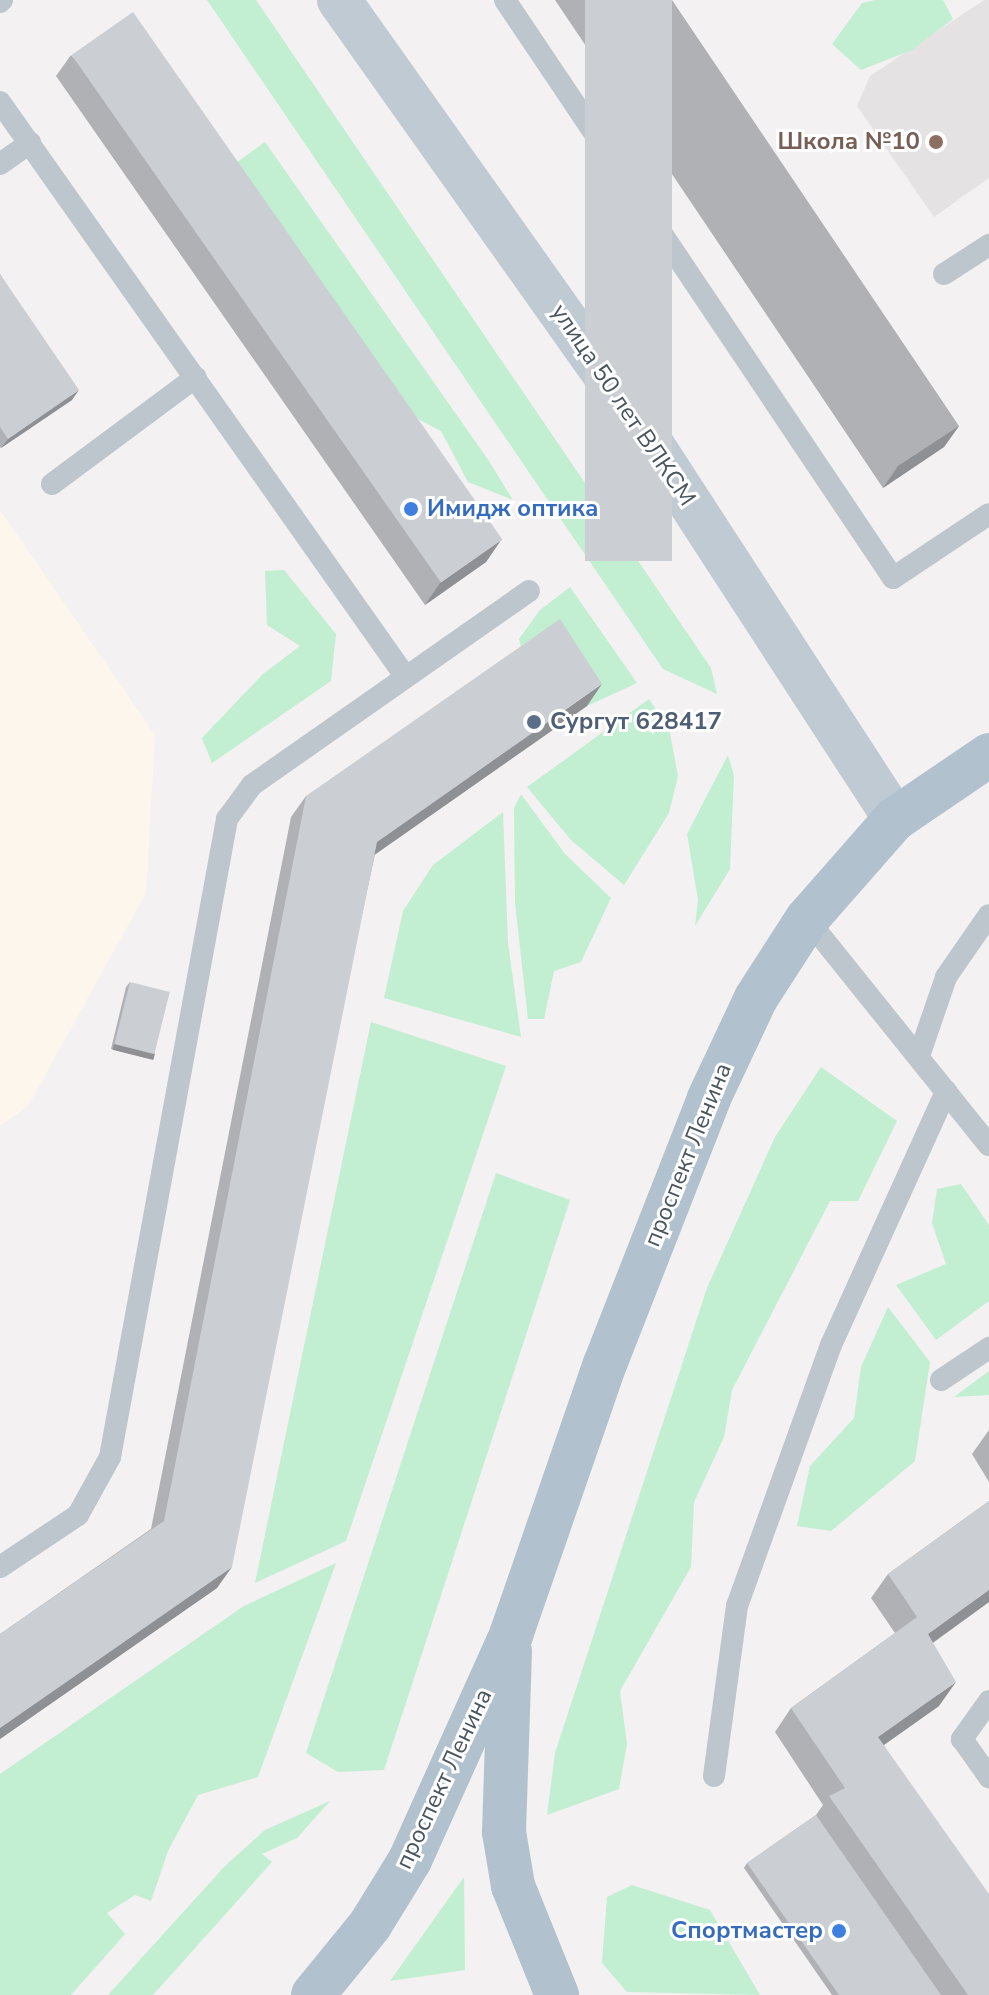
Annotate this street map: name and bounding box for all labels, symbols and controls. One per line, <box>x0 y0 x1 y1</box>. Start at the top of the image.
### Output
place label: Школа №10 <box>777 128 920 156</box>
marker: Школа №10 <box>927 133 945 151</box>
street label: улица 50 лет ВЛКСМ <box>545 299 701 511</box>
place label: Имидж оптика <box>427 495 598 523</box>
marker: Имидж оптика <box>402 500 420 518</box>
place label: Сургут 628417 <box>550 708 722 736</box>
marker: Сургут 628417 <box>525 713 543 731</box>
street label: проспект Ленина <box>638 1059 738 1251</box>
street label: проспект Ленина <box>390 1684 498 1874</box>
place label: Спортмастер <box>671 1917 823 1945</box>
marker: Спортмастер <box>830 1922 848 1940</box>

